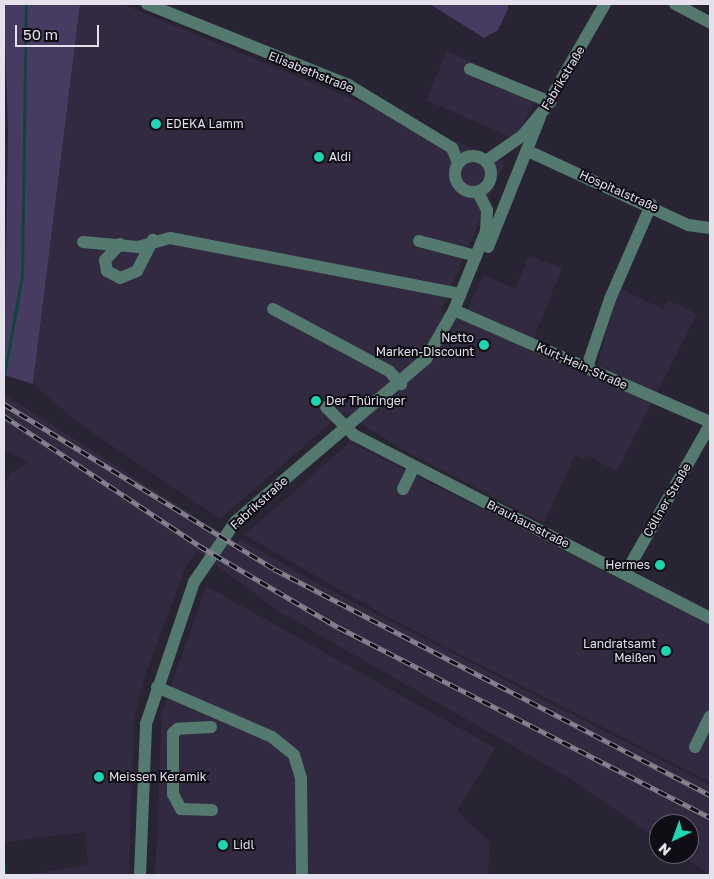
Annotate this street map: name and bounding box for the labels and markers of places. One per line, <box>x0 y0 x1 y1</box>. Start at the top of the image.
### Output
place label: EDEKA Lamm <box>166 117 244 131</box>
marker: EDEKA Lamm <box>150 118 162 130</box>
place label: Aldi <box>329 150 351 164</box>
marker: Aldi <box>313 151 325 163</box>
place label: Netto Marken-Discount <box>376 331 474 359</box>
marker: Netto Marken-Discount <box>478 339 490 351</box>
place label: Der Thüringer <box>326 394 405 408</box>
marker: Der Thüringer <box>310 395 322 407</box>
place label: Hermes <box>605 558 650 572</box>
marker: Hermes <box>654 559 666 571</box>
place label: Landratsamt Meißen <box>583 637 656 665</box>
marker: Landratsamt Meißen <box>660 645 672 657</box>
place label: Meissen Keramik <box>109 770 207 784</box>
marker: Meissen Keramik <box>93 771 105 783</box>
place label: Lidl <box>233 838 254 852</box>
marker: Lidl <box>217 839 229 851</box>

